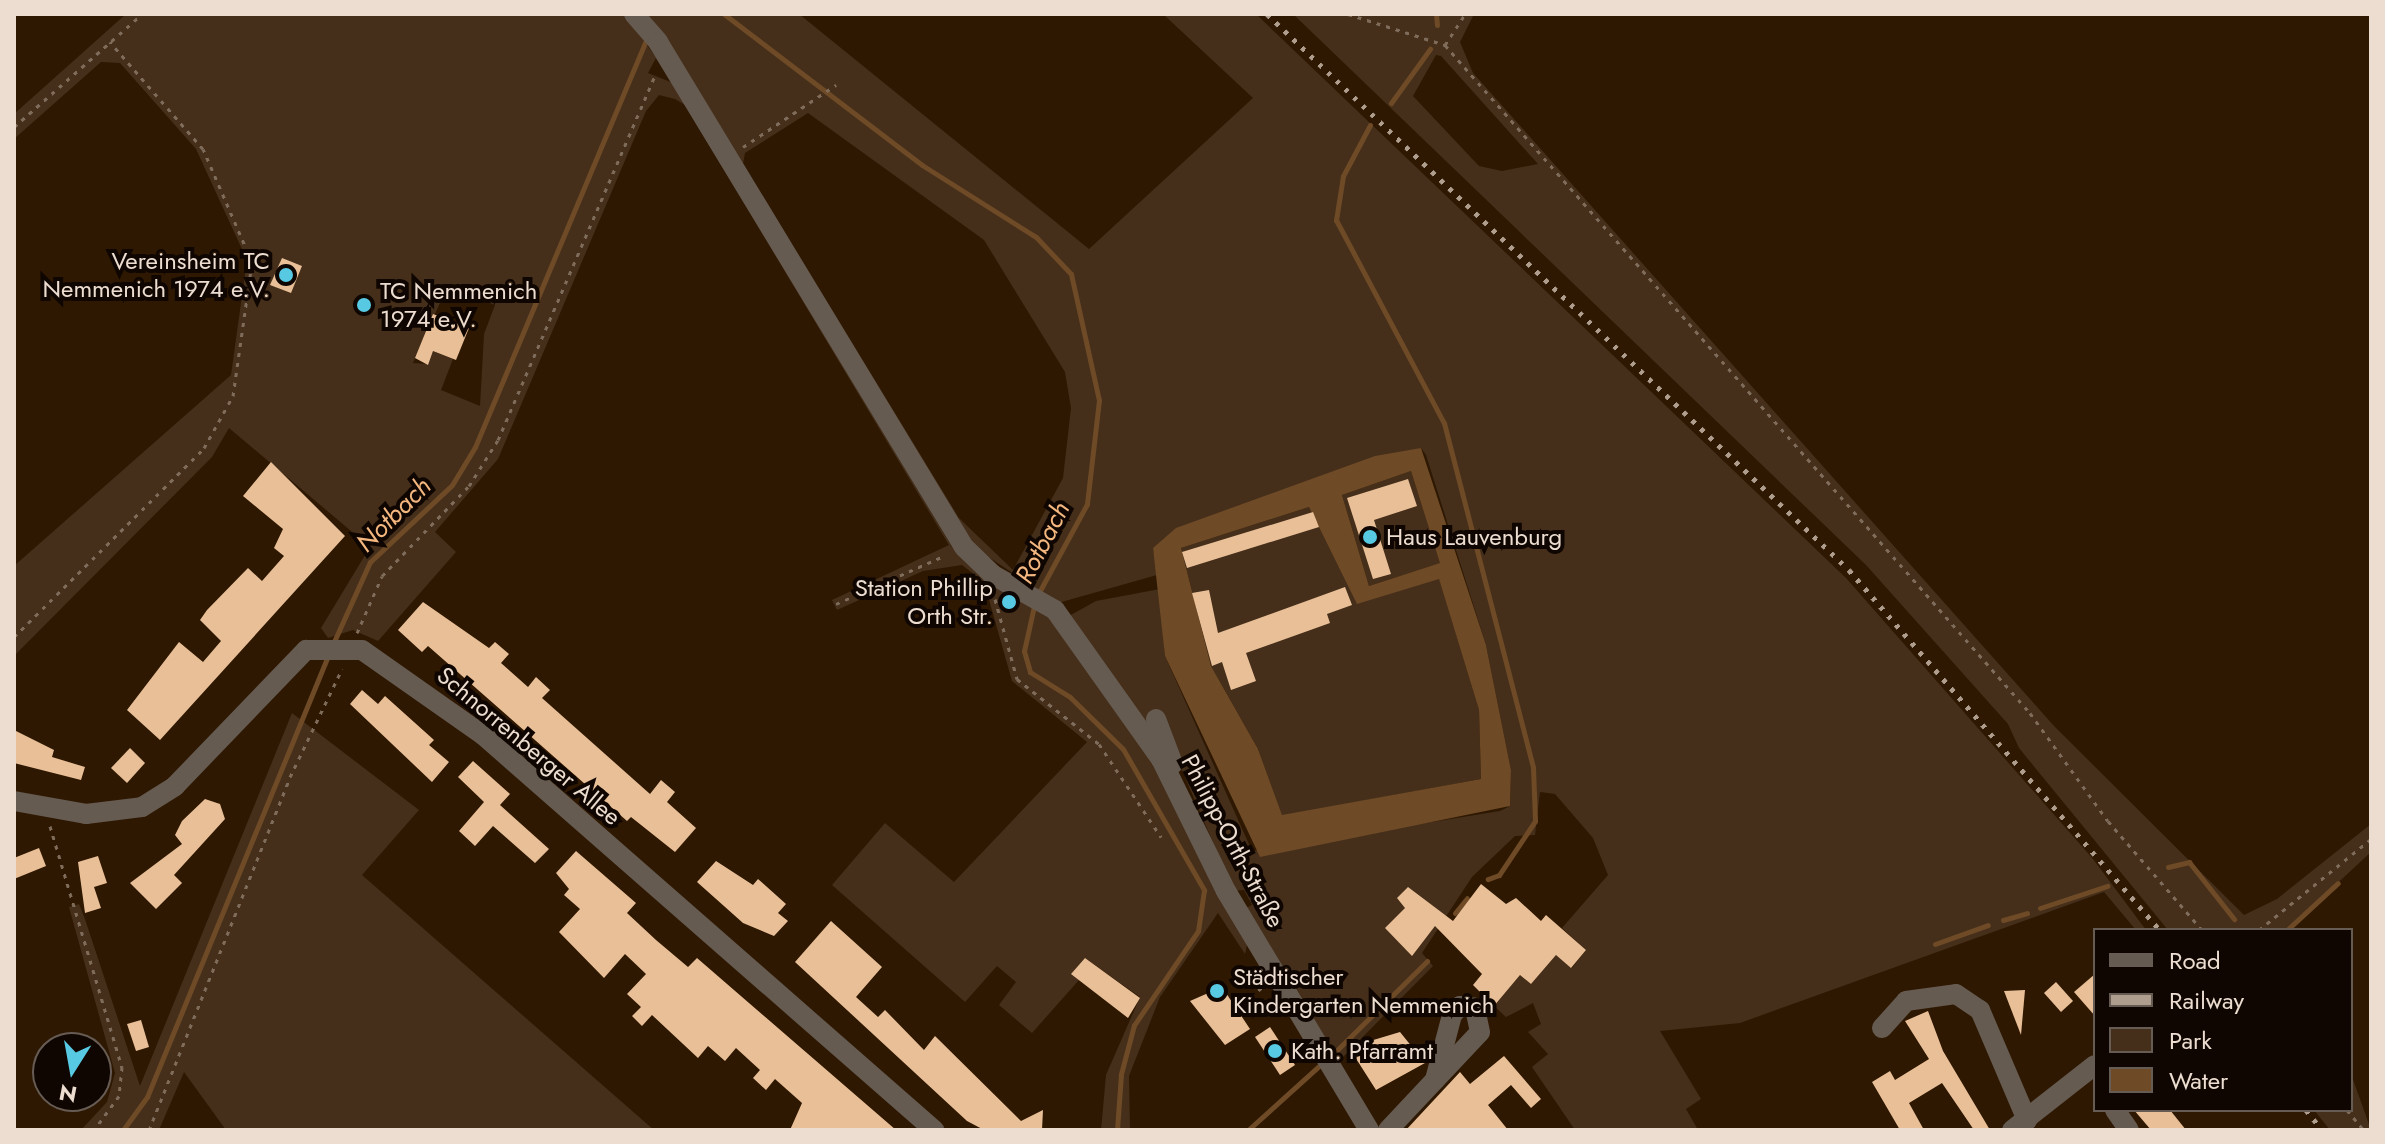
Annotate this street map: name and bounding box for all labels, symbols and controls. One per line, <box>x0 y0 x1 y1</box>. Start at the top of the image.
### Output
place label: Vereinsheim TC Nemmenich 1974 e.V. <box>42 247 270 303</box>
marker: Vereinsheim TC Nemmenich 1974 e.V. <box>277 266 295 284</box>
place label: TC Nemmenich 1974 e.V. <box>380 277 537 333</box>
marker: TC Nemmenich 1974 e.V. <box>355 296 373 314</box>
water label: Notbach <box>350 471 438 559</box>
water label: Rotbach <box>1009 497 1077 589</box>
place label: Haus Lauvenburg <box>1386 523 1562 551</box>
marker: Haus Lauvenburg <box>1361 528 1379 546</box>
place label: Station Phillip Orth Str. <box>855 574 993 630</box>
marker: Station Phillip Orth Str. <box>1000 593 1018 611</box>
street label: Schnorrenberger Allee <box>431 661 627 831</box>
street label: Philipp-Orth-Straße <box>1175 750 1291 932</box>
legend <box>2093 928 2353 1112</box>
text: Road <box>2169 943 2221 978</box>
place label: Städtischer Kindergarten Nemmenich <box>1233 963 1494 1019</box>
marker: Städtischer Kindergarten Nemmenich <box>1208 982 1226 1000</box>
text: Railway <box>2169 983 2244 1018</box>
text: Park <box>2169 1023 2212 1058</box>
north arrow <box>32 1032 112 1112</box>
place label: Kath. Pfarramt <box>1291 1037 1433 1065</box>
marker: Kath. Pfarramt <box>1266 1042 1284 1060</box>
text: Water <box>2169 1063 2228 1098</box>
text: N <box>56 1076 79 1111</box>

